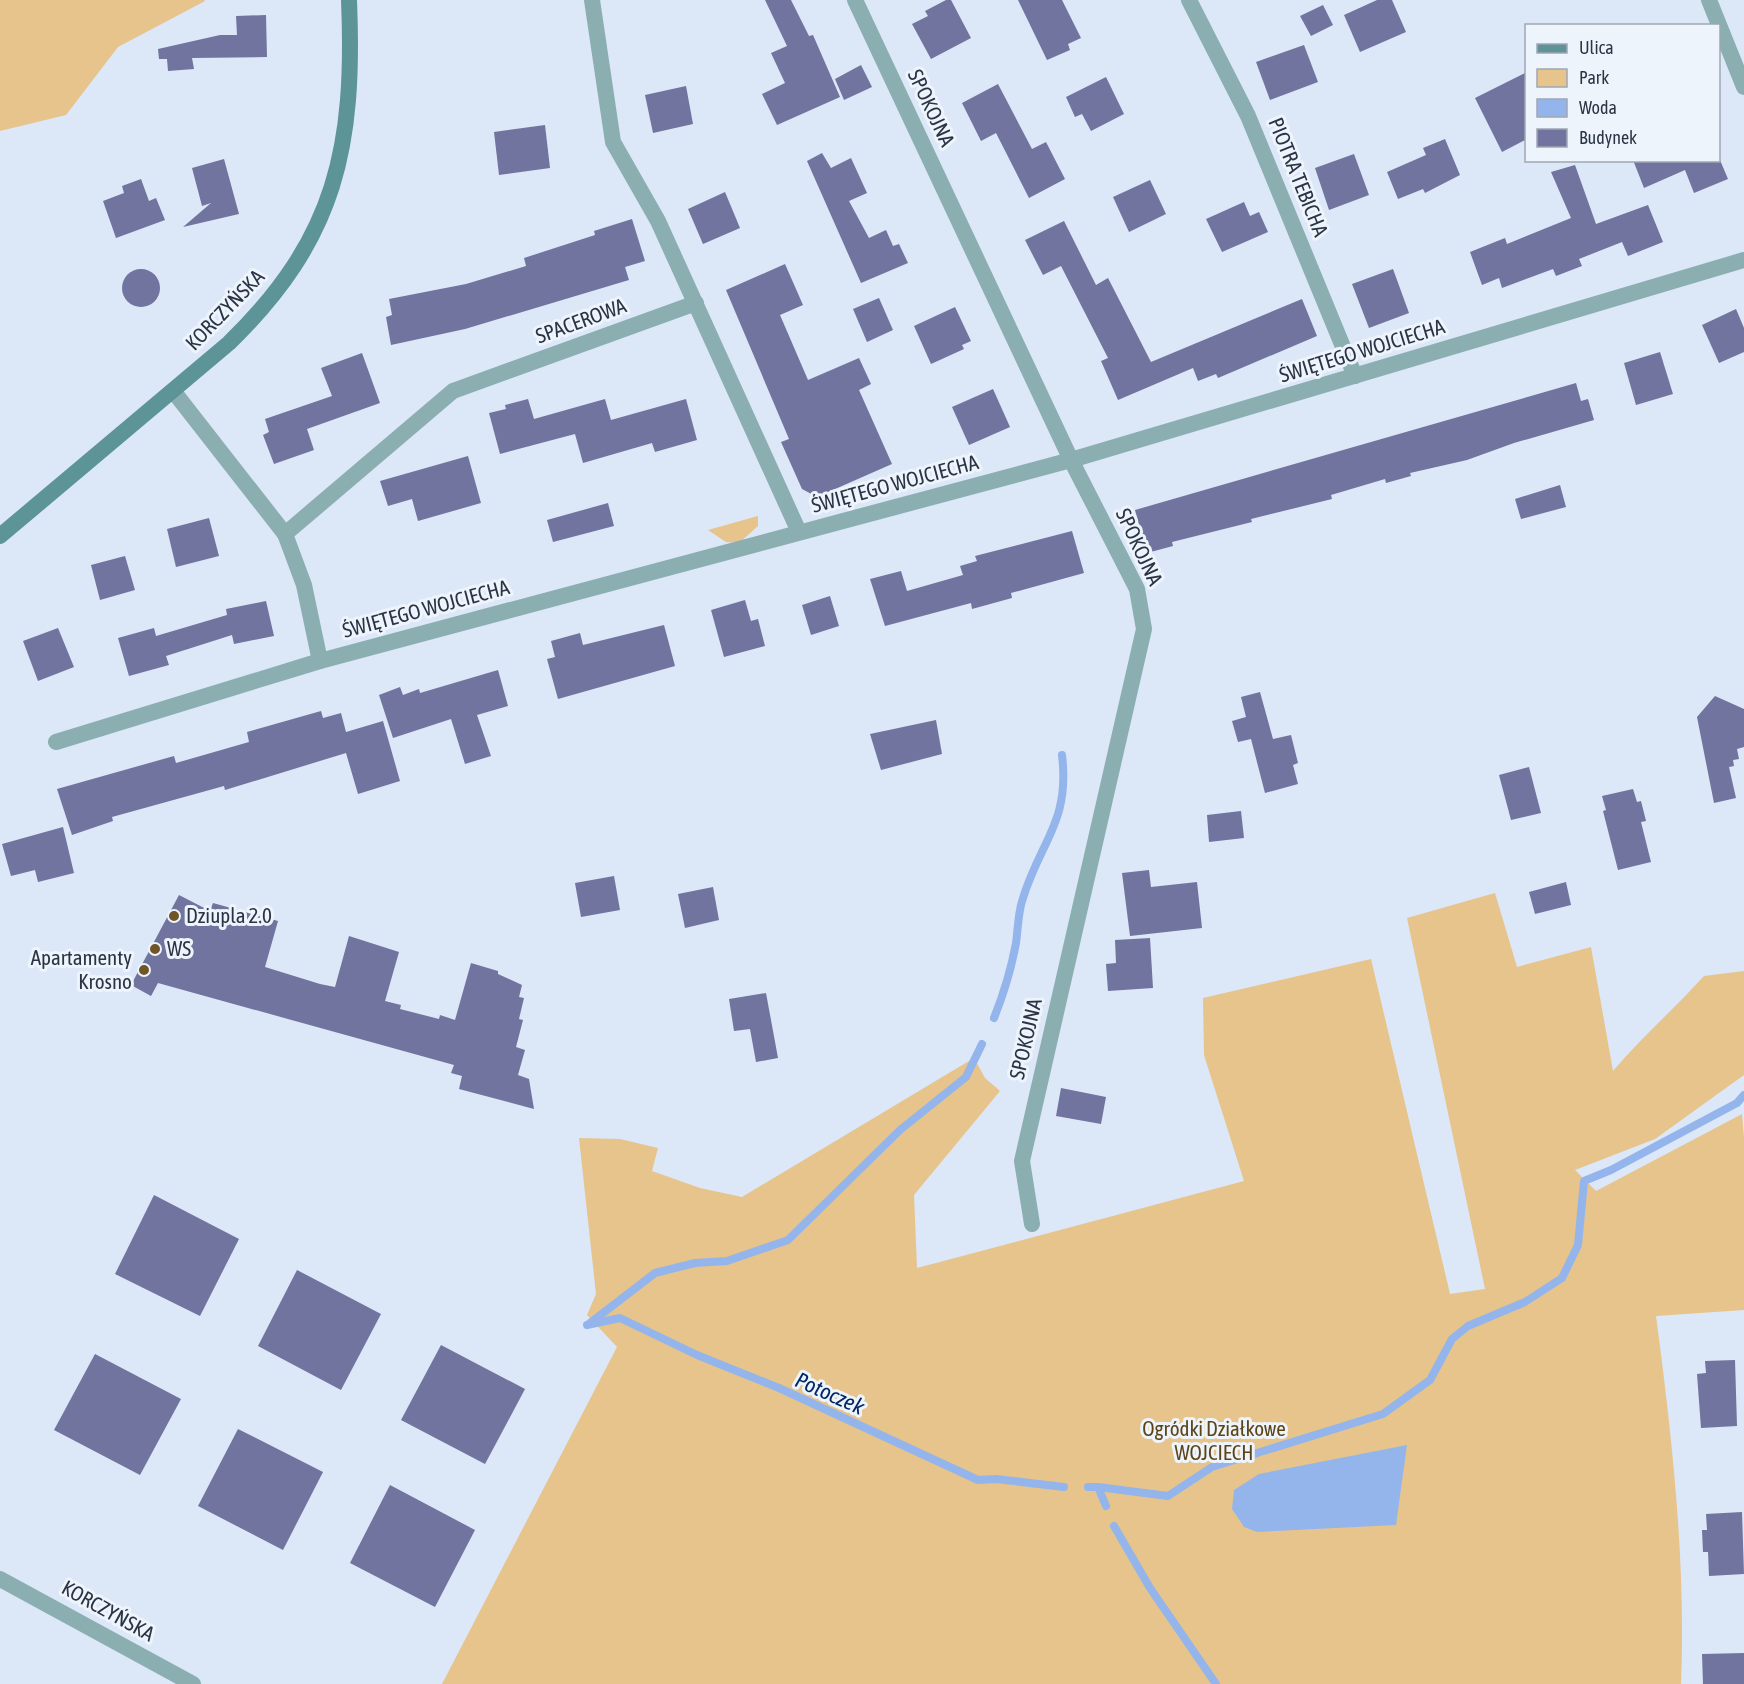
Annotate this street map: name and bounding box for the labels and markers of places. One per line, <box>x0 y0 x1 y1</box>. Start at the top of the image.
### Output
place label: Dziupla 2.0 <box>186 903 272 927</box>
marker: Dziupla 2.0 <box>167 909 181 923</box>
place label: WS <box>167 936 191 960</box>
marker: WS <box>148 942 162 956</box>
place label: Apartamenty Krosno <box>31 945 132 993</box>
marker: Apartamenty Krosno <box>137 963 151 977</box>

